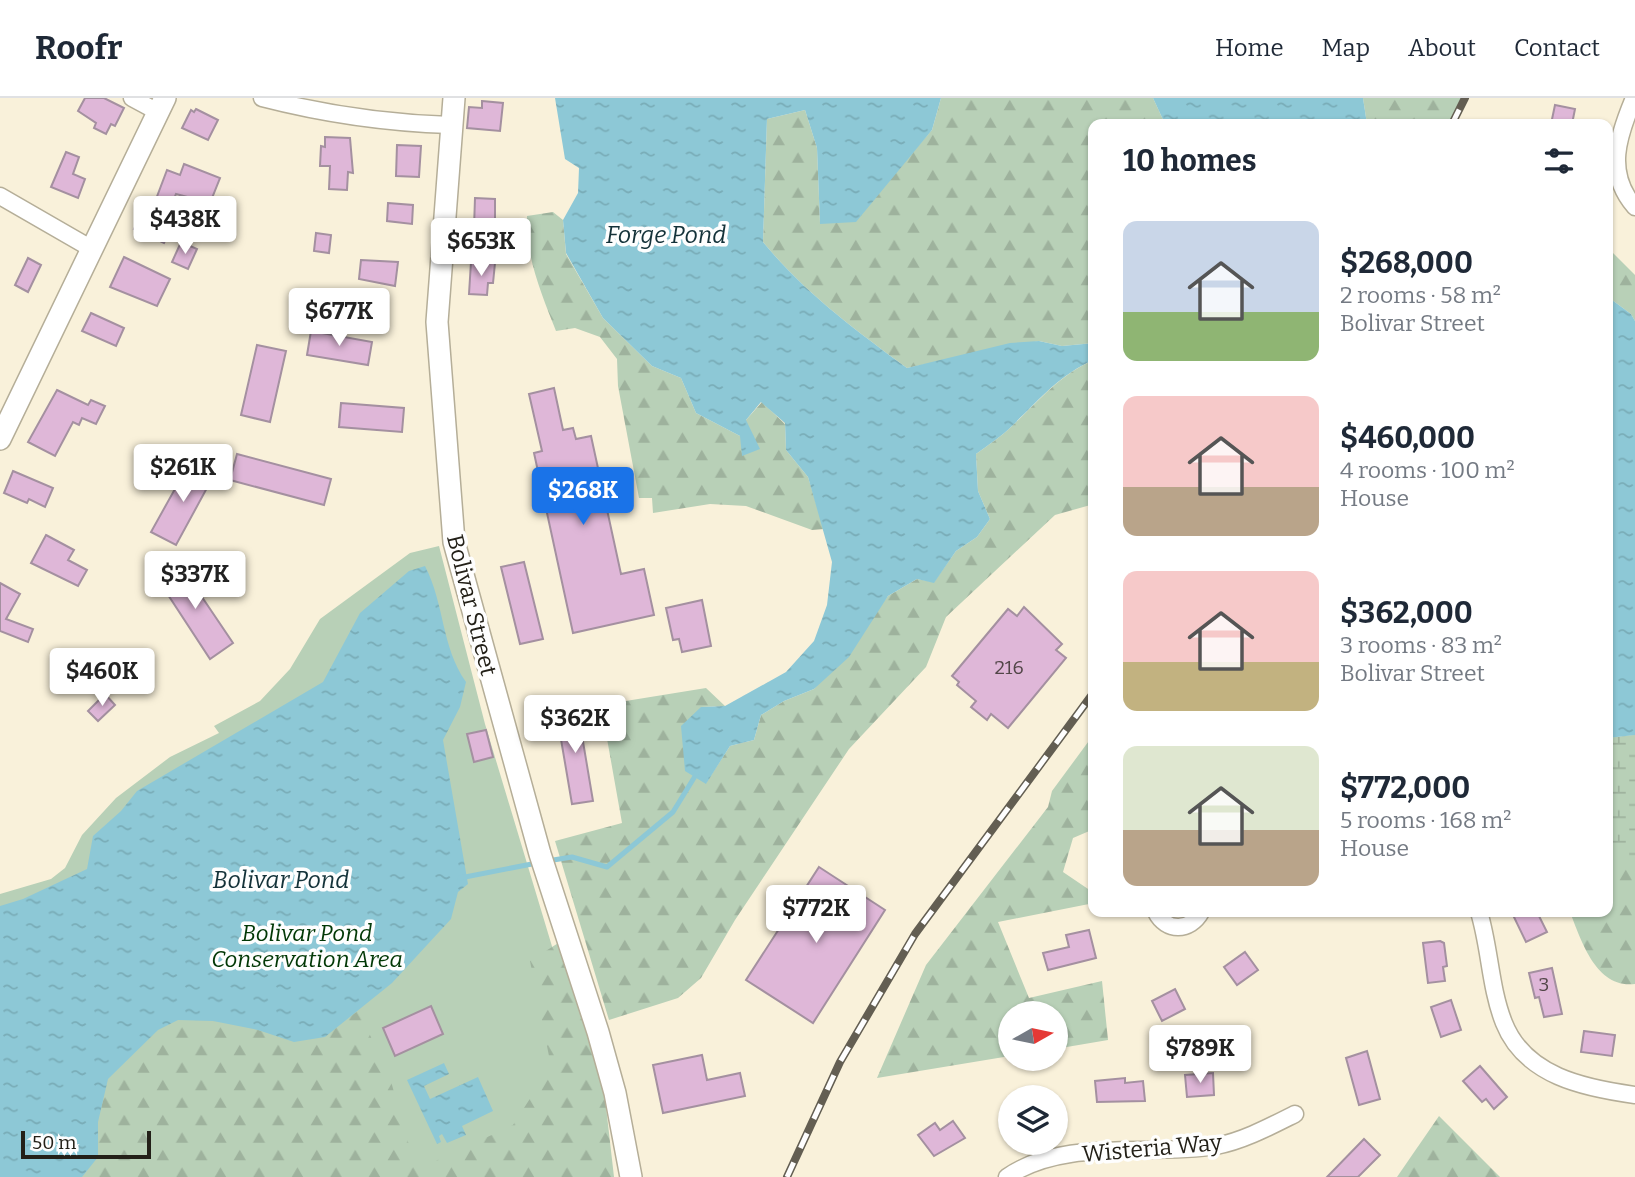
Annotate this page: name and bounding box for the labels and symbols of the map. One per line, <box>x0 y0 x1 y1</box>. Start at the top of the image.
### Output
pin: $438K <box>136 197 234 256</box>
pin: $653K <box>432 218 530 278</box>
water label: Forge Pond <box>606 221 726 249</box>
pin: $677K <box>290 288 388 348</box>
pin: $261K <box>134 444 232 504</box>
pin: $268K <box>534 468 632 527</box>
street label: Bolivar Street <box>441 531 503 679</box>
pin: $337K <box>146 552 244 611</box>
pin: $460K <box>53 648 151 708</box>
house number: 216 <box>994 656 1024 679</box>
pin: $362K <box>526 696 624 755</box>
water label: Bolivar Pond <box>213 866 349 894</box>
pin: $772K <box>767 886 865 945</box>
park label: Bolivar Pond Conservation Area <box>211 919 403 973</box>
house number: 3 <box>1539 973 1549 996</box>
north arrow <box>998 1001 1068 1071</box>
pin: $789K <box>1151 1026 1249 1085</box>
scale bar <box>21 1128 150 1160</box>
street label: Wisteria Way <box>1081 1128 1224 1168</box>

